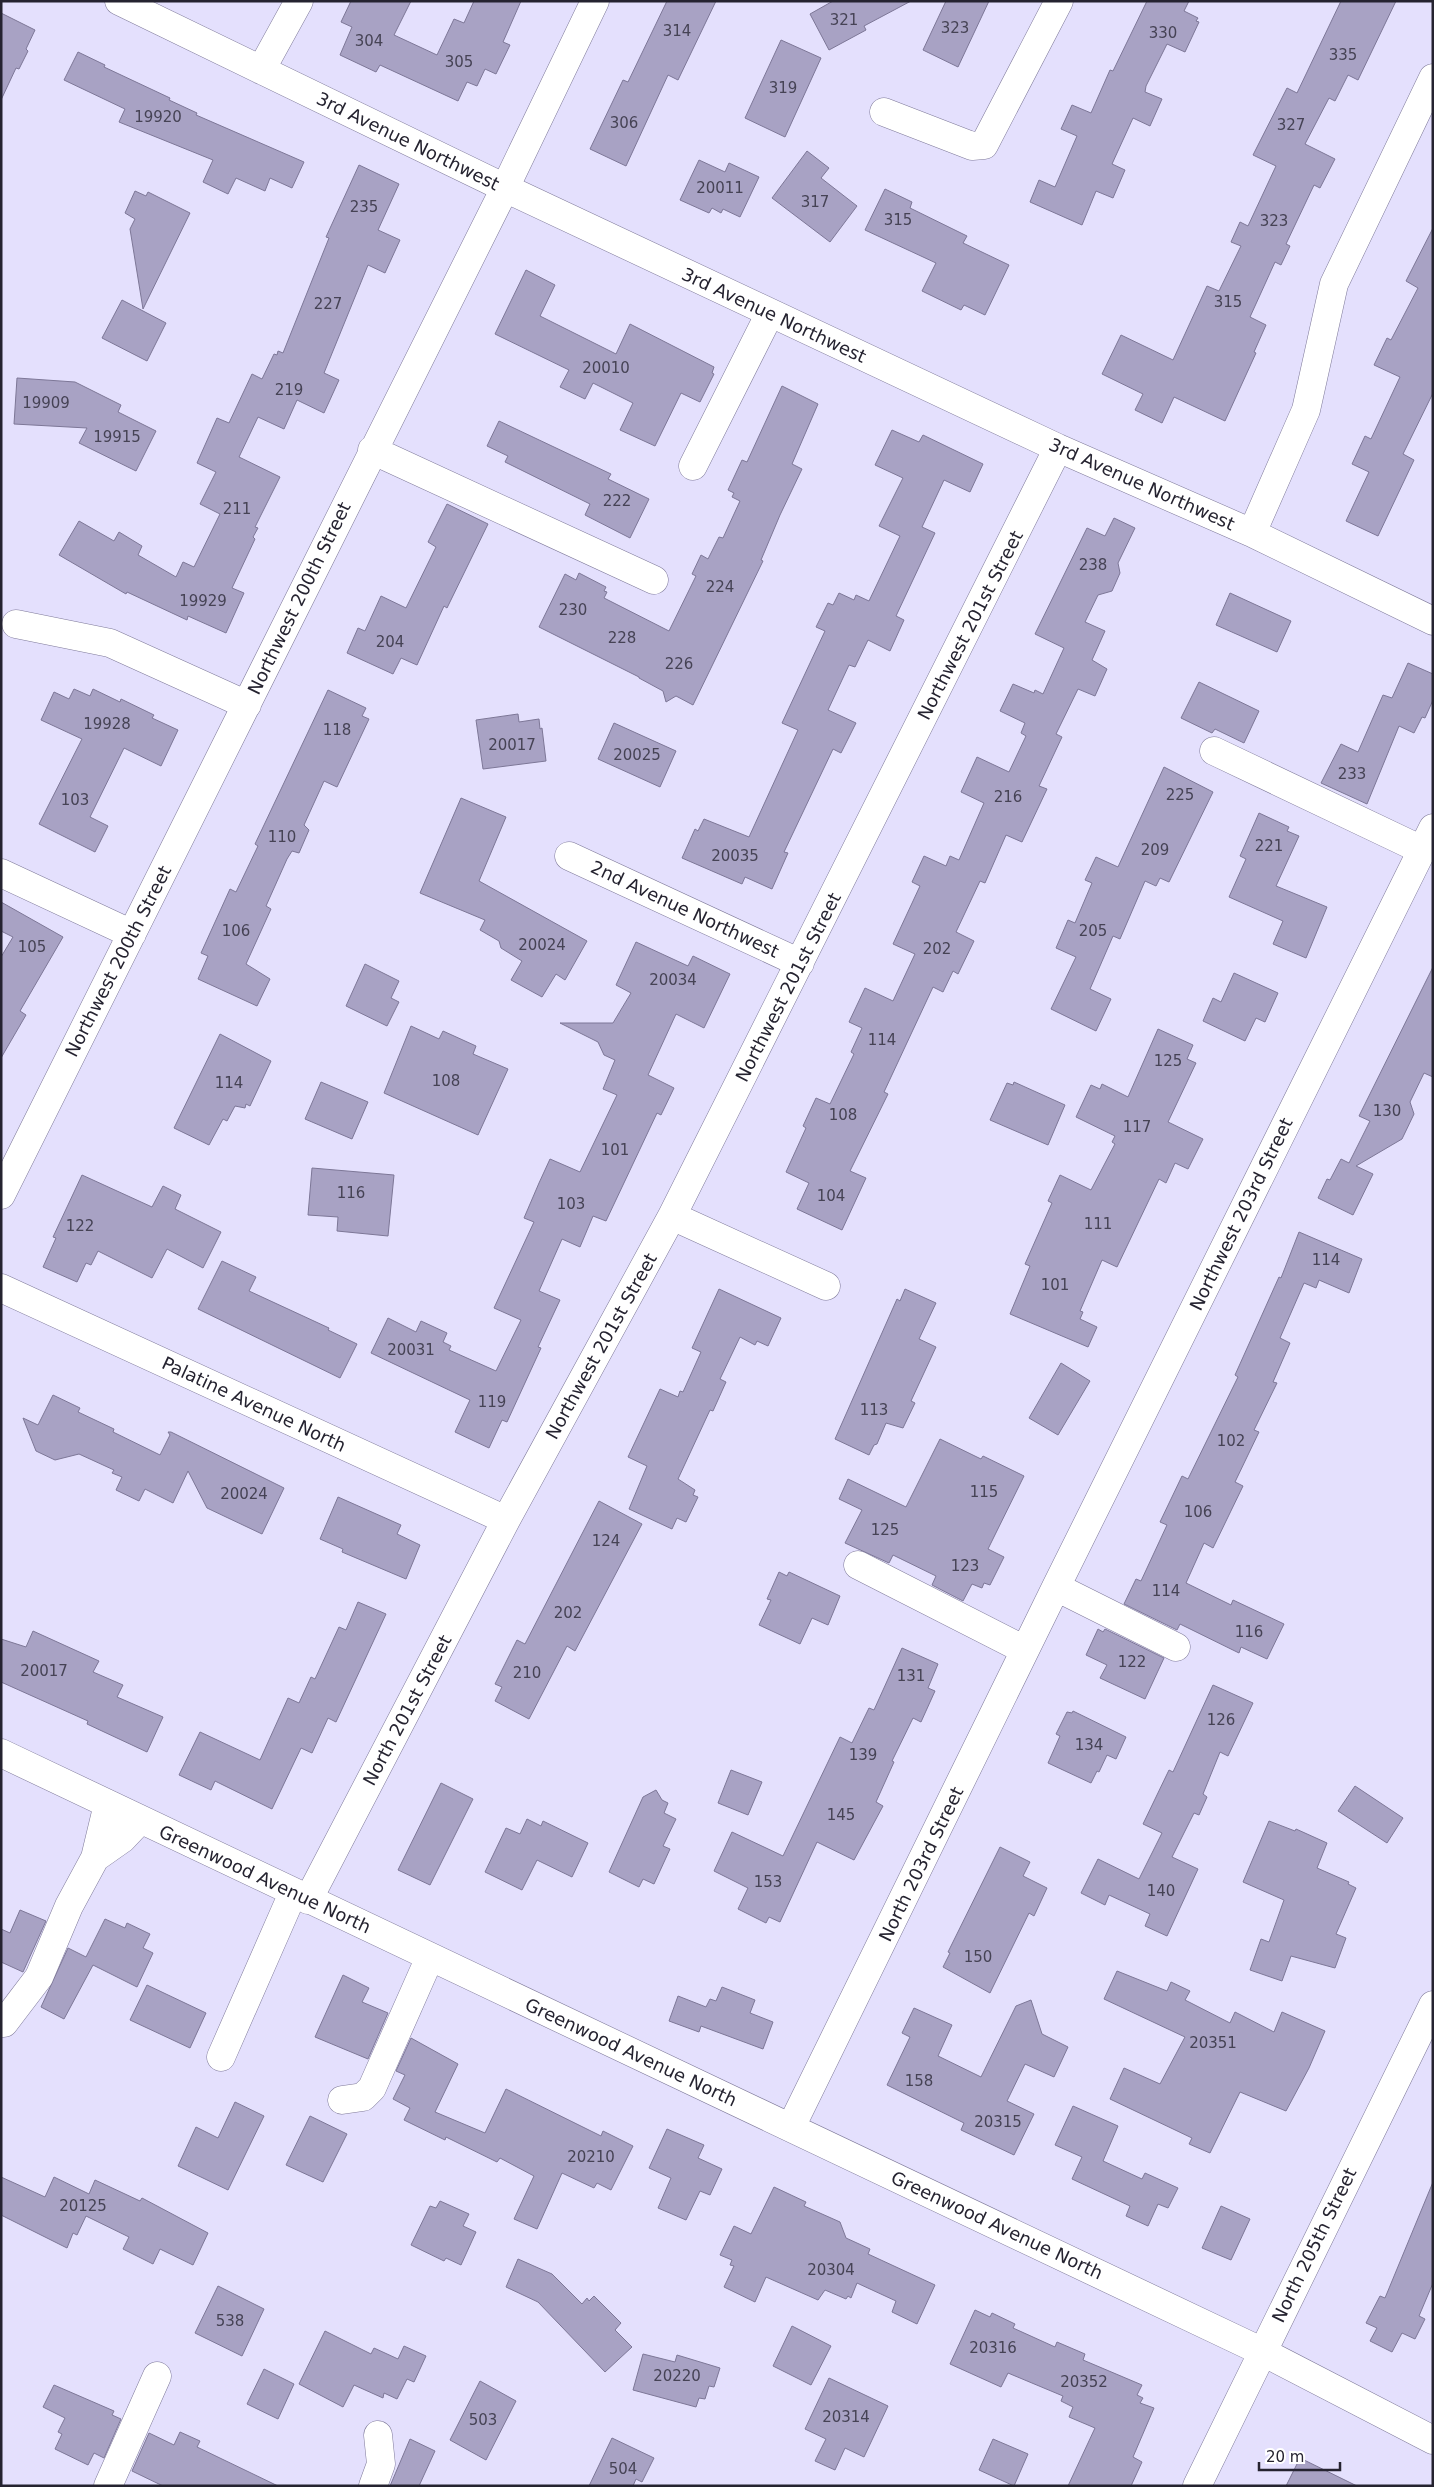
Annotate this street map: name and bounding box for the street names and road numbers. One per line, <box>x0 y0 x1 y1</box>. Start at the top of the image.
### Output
street label: 3rd Avenue Northwest <box>313 88 503 194</box>
street label: 3rd Avenue Northwest <box>679 263 869 367</box>
street label: 3rd Avenue Northwest <box>1046 434 1238 534</box>
street label: Northwest 200th Street <box>243 498 355 698</box>
street label: Northwest 201st Street <box>913 527 1027 723</box>
street label: 2nd Avenue Northwest <box>588 856 782 962</box>
street label: Northwest 200th Street <box>61 862 175 1060</box>
street label: Northwest 201st Street <box>731 889 845 1085</box>
street label: Northwest 203rd Street <box>1185 1114 1297 1314</box>
street label: Northwest 201st Street <box>541 1249 661 1443</box>
street label: Palatine Avenue North <box>159 1352 349 1456</box>
street label: North 201st Street <box>358 1631 456 1789</box>
street label: North 203rd Street <box>874 1783 968 1945</box>
street label: Greenwood Avenue North <box>156 1821 374 1937</box>
street label: Greenwood Avenue North <box>522 1994 740 2110</box>
street label: North 205th Street <box>1267 2164 1361 2326</box>
street label: Greenwood Avenue North <box>888 2167 1106 2283</box>

